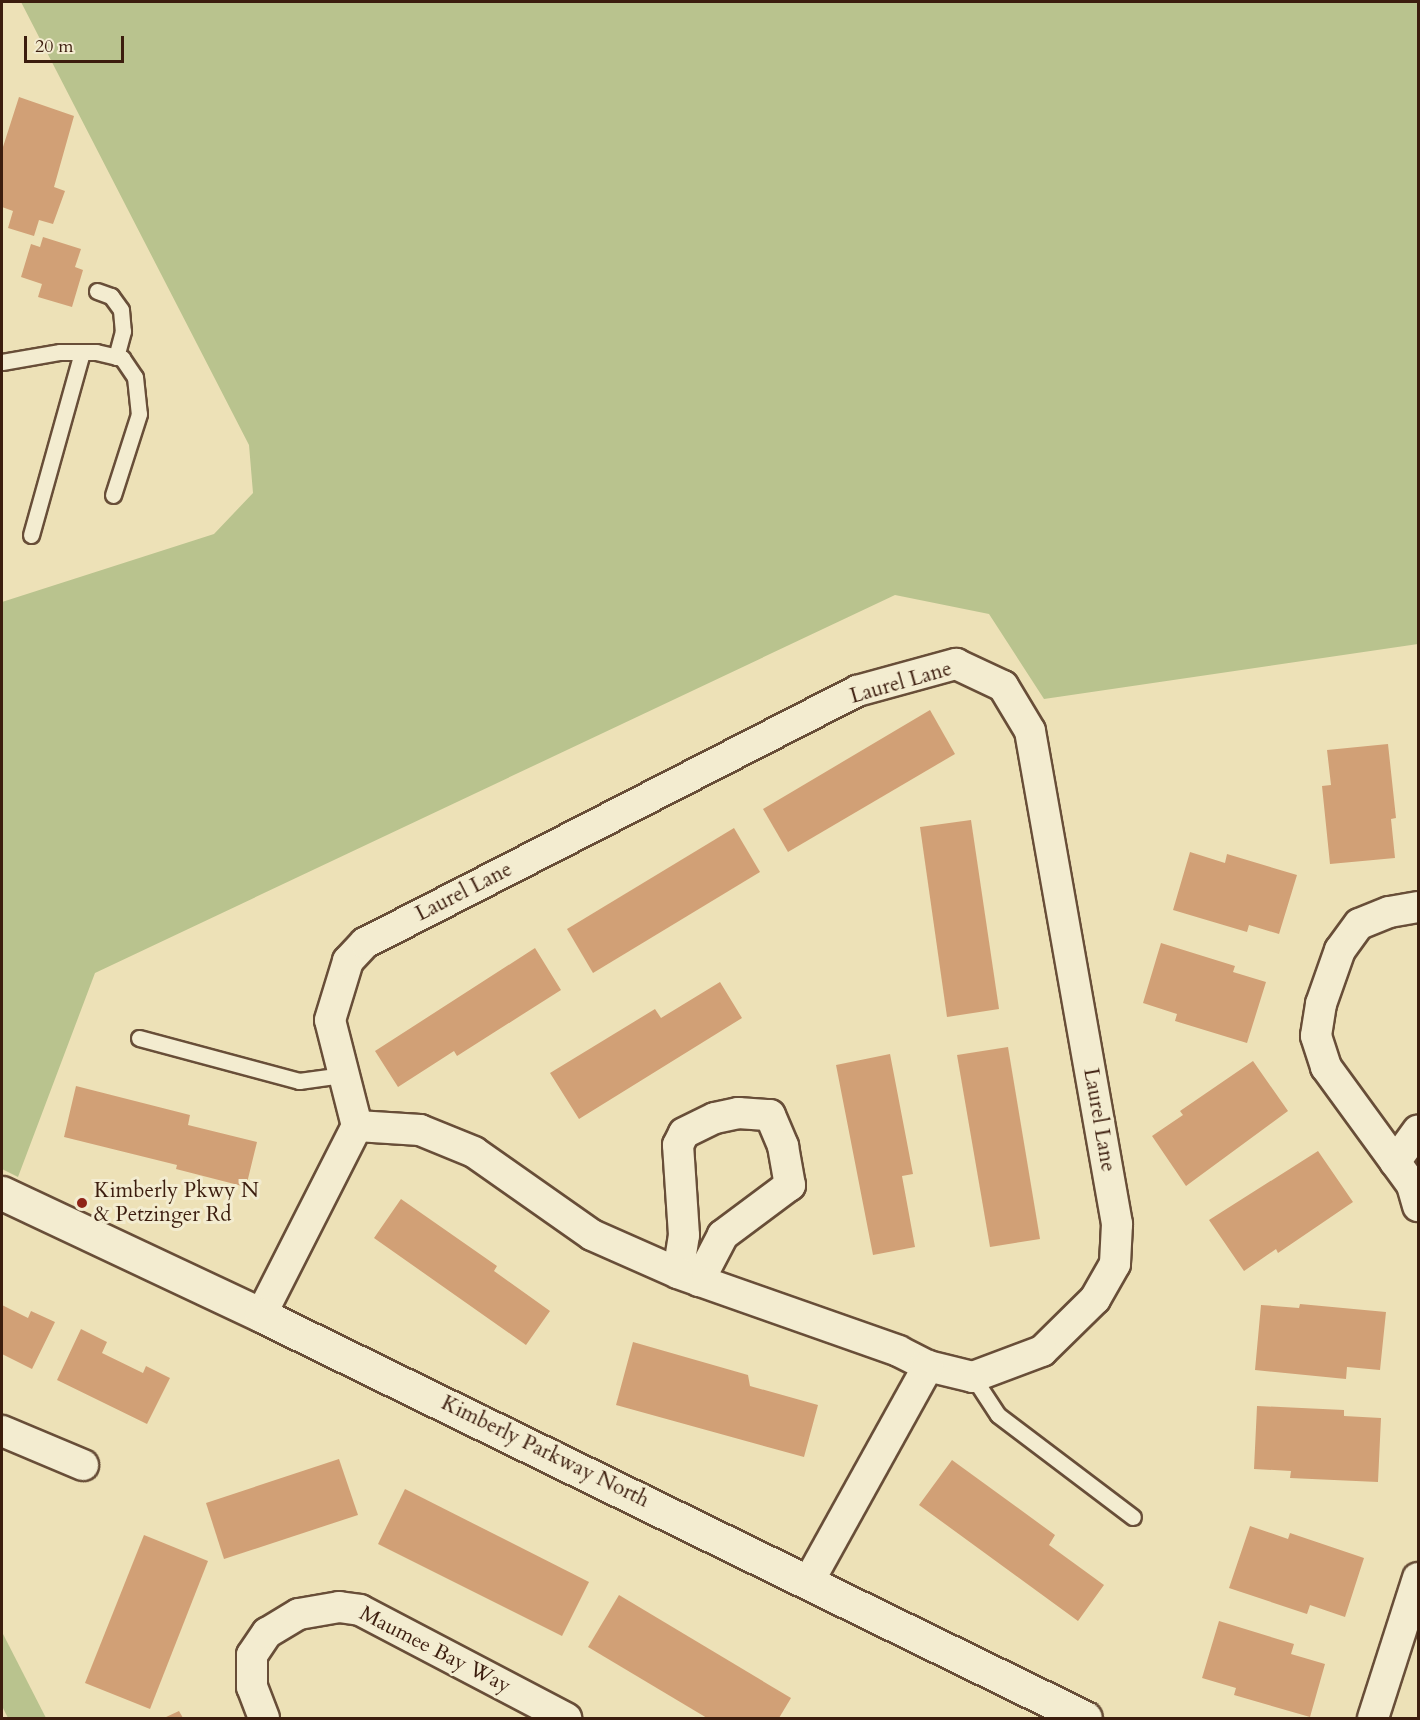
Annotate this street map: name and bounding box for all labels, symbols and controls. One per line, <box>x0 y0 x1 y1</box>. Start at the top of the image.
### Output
scale bar <box>27 24 128 62</box>
text: 20 m <box>35 34 74 59</box>
street label: Laurel Lane <box>847 656 955 710</box>
street label: Laurel Lane <box>412 857 516 927</box>
street label: Laurel Lane <box>1077 1066 1121 1174</box>
place label: Kimberly Pkwy N & Petzinger Rd <box>94 1178 259 1228</box>
marker: Kimberly Pkwy N & Petzinger Rd <box>75 1196 89 1210</box>
street label: Kimberly Parkway North <box>437 1391 653 1513</box>
street label: Maumee Bay Way <box>355 1601 515 1699</box>

